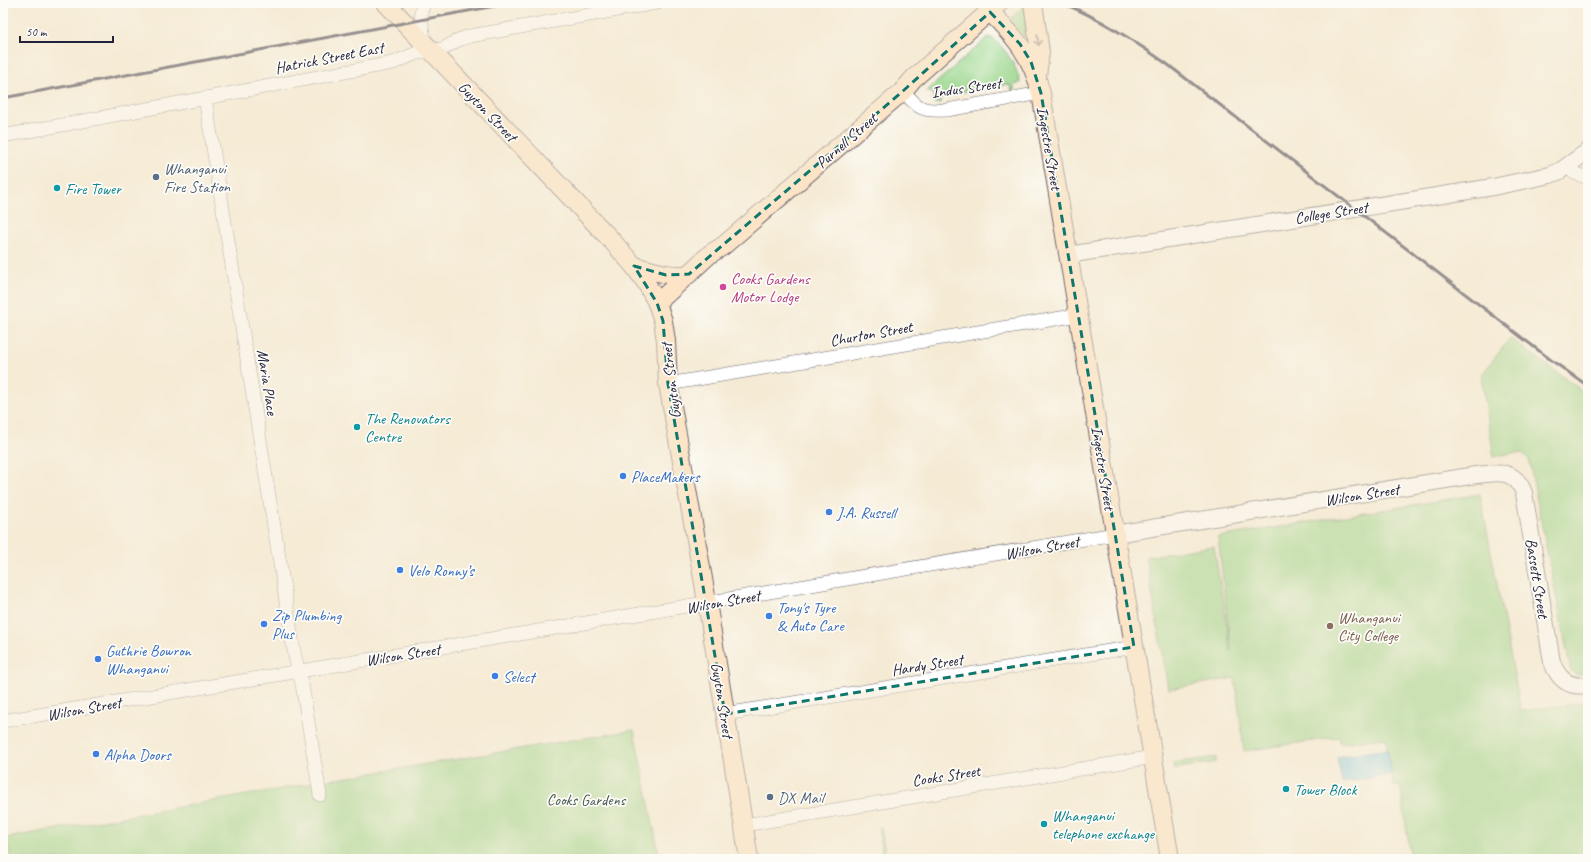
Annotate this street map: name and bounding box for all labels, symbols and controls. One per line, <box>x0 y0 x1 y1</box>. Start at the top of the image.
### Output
scale bar <box>20 18 113 44</box>
text: 50 m <box>26 24 48 40</box>
one-way arrow <box>1034 33 1042 46</box>
street label: Hatrick Street East <box>273 37 388 78</box>
street label: Indus Street <box>930 73 1005 103</box>
street label: Guyton Street <box>454 77 523 148</box>
street label: Ingestre Street <box>1032 105 1066 193</box>
street label: Purnell Street <box>812 108 883 173</box>
place label: Whanganui Fire Station <box>164 159 231 197</box>
marker: Whanganui Fire Station <box>151 172 161 182</box>
place label: Fire Tower <box>65 179 122 199</box>
marker: Fire Tower <box>52 183 62 193</box>
street label: College Street <box>1293 197 1372 229</box>
place label: Cooks Gardens Motor Lodge <box>731 269 811 307</box>
marker: Cooks Gardens Motor Lodge <box>718 282 728 292</box>
street label: Churton Street <box>828 317 916 351</box>
street label: Guyton Street <box>656 339 686 420</box>
street label: Maria Place <box>252 348 282 418</box>
place label: The Renovators Centre <box>365 409 451 447</box>
marker: The Renovators Centre <box>352 422 362 432</box>
street label: Ingestre Street <box>1087 425 1120 513</box>
place label: PlaceMakers <box>631 467 701 487</box>
marker: PlaceMakers <box>618 471 628 481</box>
street label: Wilson Street <box>1324 479 1403 511</box>
place label: J.A. Russell <box>836 503 899 523</box>
marker: J.A. Russell <box>824 507 834 517</box>
street label: Wilson Street <box>1004 531 1083 564</box>
street label: Bassett Street <box>1521 537 1553 621</box>
place label: Velo Ronny’s <box>408 561 475 581</box>
marker: Velo Ronny’s <box>395 565 405 575</box>
street label: Wilson Street <box>685 585 764 618</box>
place label: Tony's Tyre & Auto Care <box>777 598 845 636</box>
place label: Zip Plumbing Plus <box>272 606 343 644</box>
place label: Whanganui City College <box>1338 608 1402 646</box>
marker: Tony's Tyre & Auto Care <box>764 611 774 621</box>
marker: Zip Plumbing Plus <box>259 619 269 629</box>
marker: Whanganui City College <box>1325 621 1335 631</box>
street label: Wilson Street <box>365 639 444 671</box>
place label: Guthrie Bowron Whanganui <box>106 641 192 679</box>
street label: Hardy Street <box>890 649 967 680</box>
marker: Guthrie Bowron Whanganui <box>93 654 103 664</box>
street label: Guyton Street <box>706 661 738 742</box>
place label: Select <box>503 667 537 687</box>
marker: Select <box>490 671 500 681</box>
street label: Wilson Street <box>46 692 125 725</box>
place label: Alpha Doors <box>104 745 172 765</box>
marker: Alpha Doors <box>91 749 101 759</box>
street label: Cooks Street <box>911 760 983 791</box>
place label: Tower Block <box>1294 780 1358 800</box>
marker: Tower Block <box>1281 784 1291 794</box>
place label: DX Mail <box>778 788 827 808</box>
park label: Cooks Gardens <box>547 790 627 810</box>
marker: DX Mail <box>765 792 775 802</box>
place label: Whanganui telephone exchange <box>1052 806 1156 844</box>
marker: Whanganui telephone exchange <box>1039 819 1049 829</box>

